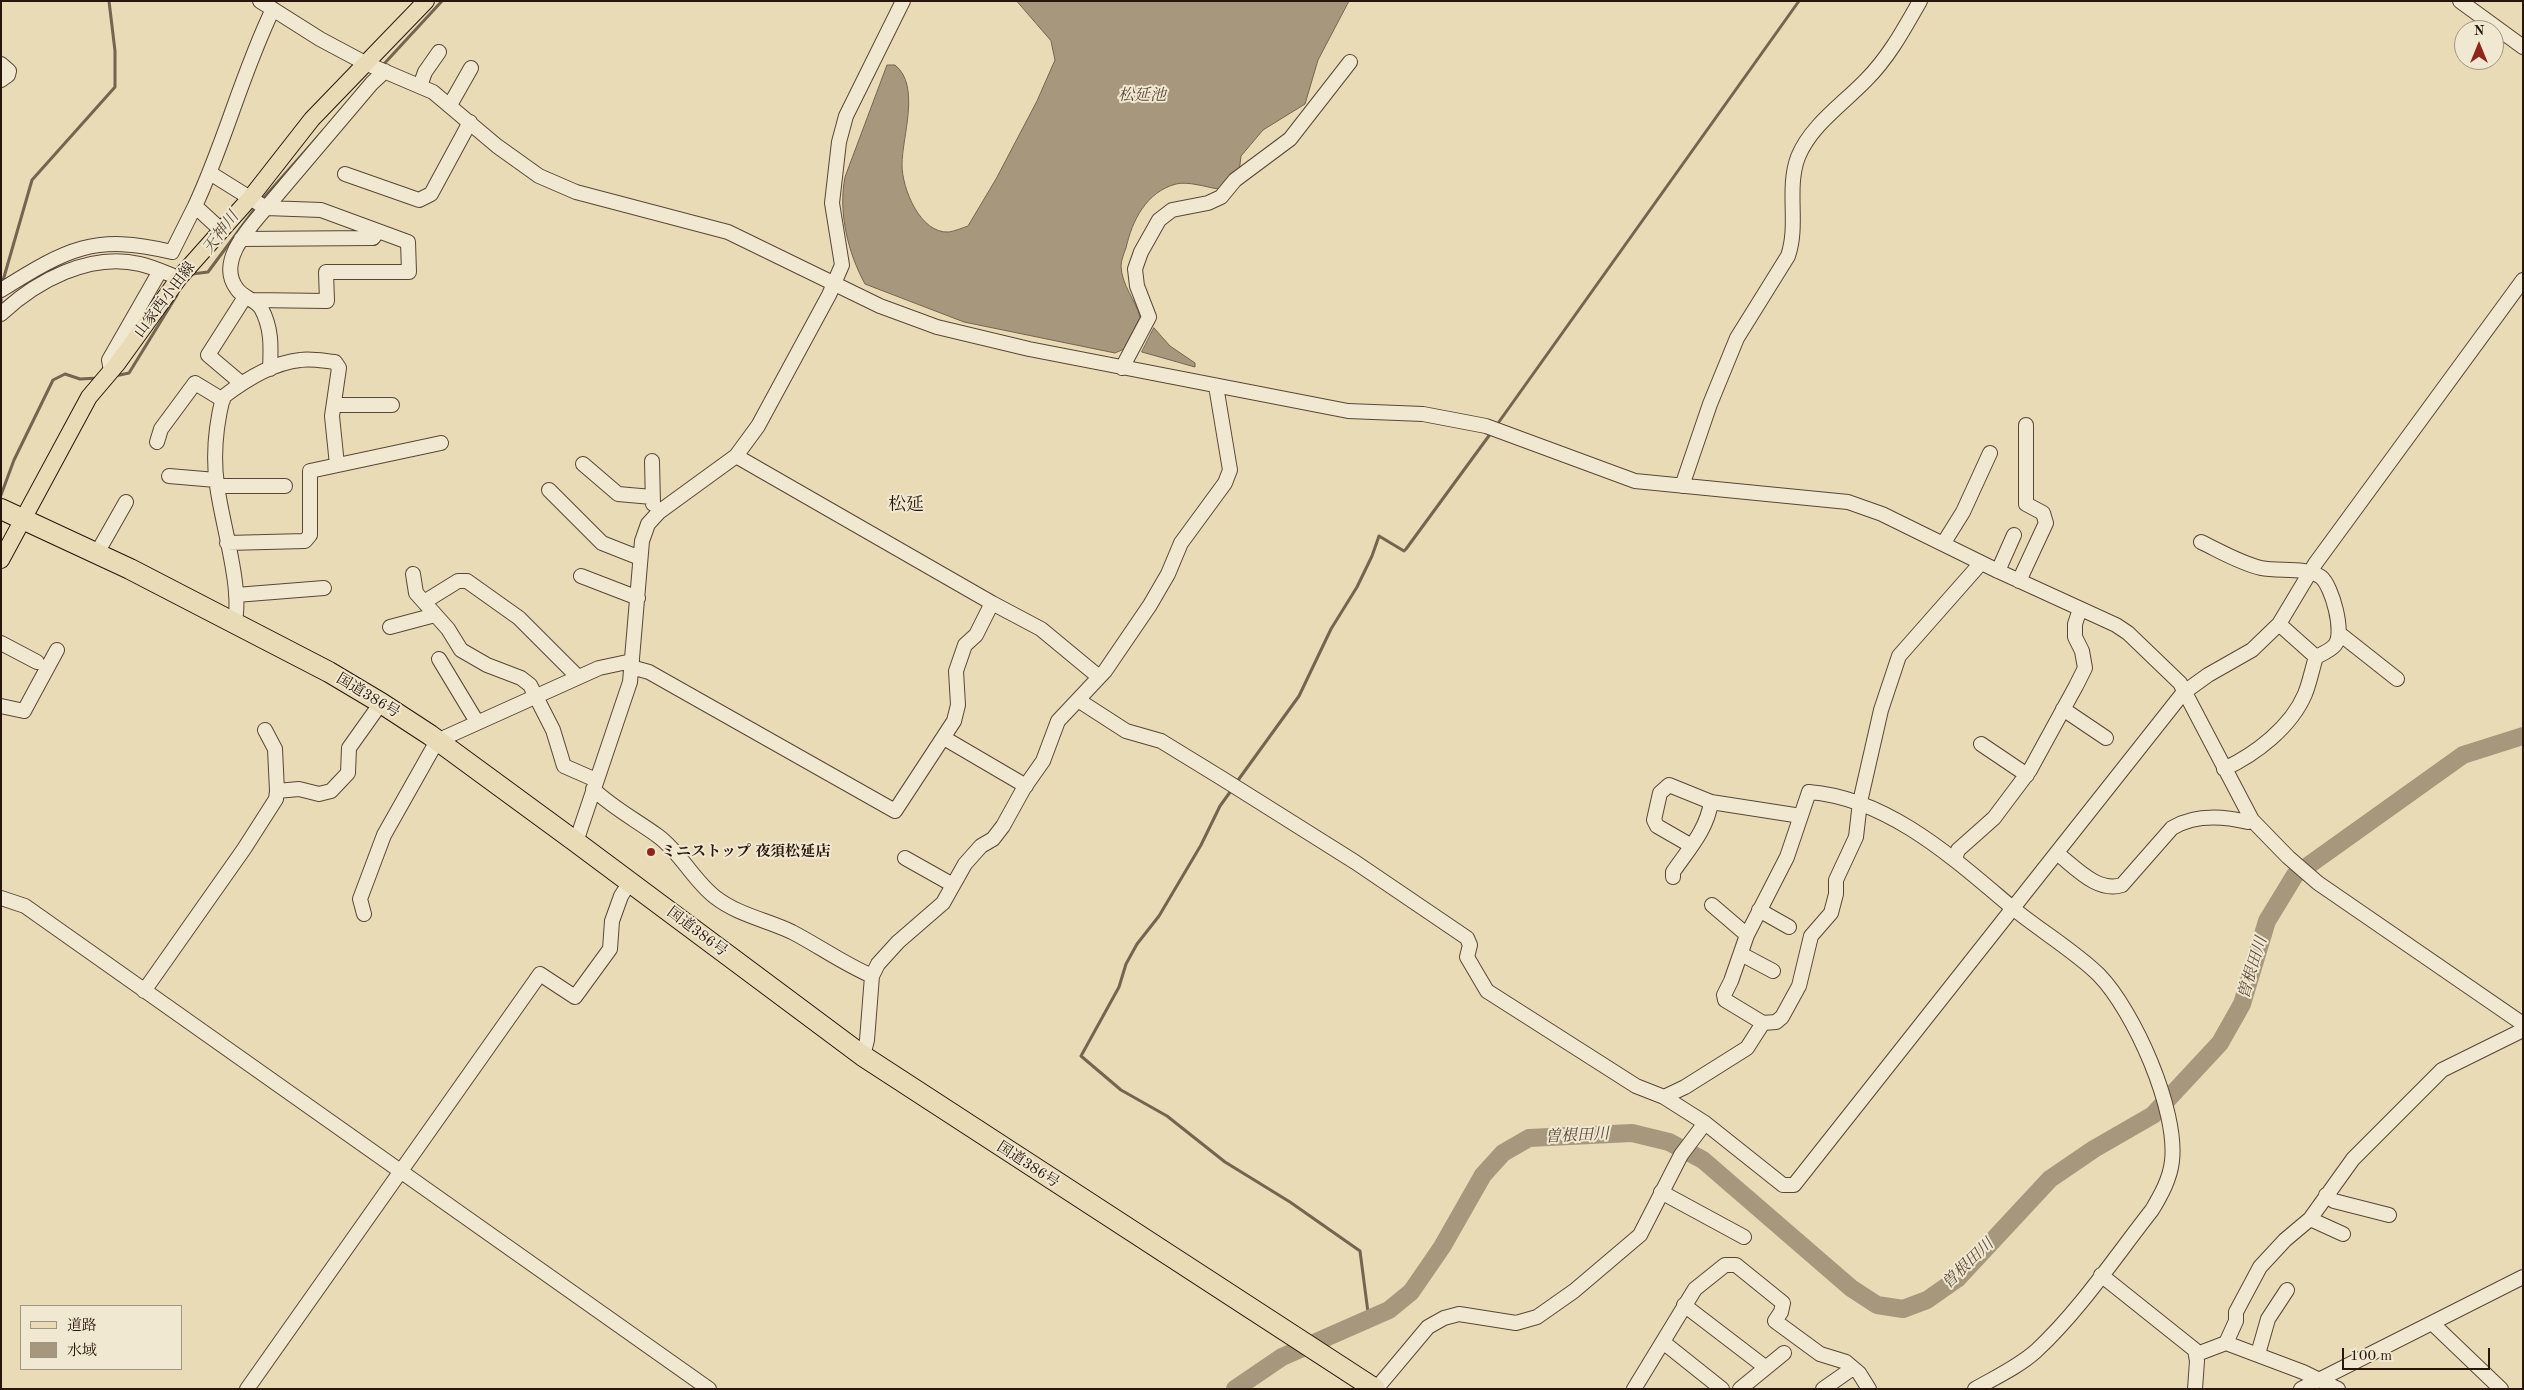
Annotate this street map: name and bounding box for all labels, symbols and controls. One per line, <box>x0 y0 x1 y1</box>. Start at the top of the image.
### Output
north arrow <box>2454 20 2504 70</box>
text: N <box>2474 24 2484 38</box>
water label: 松延池 <box>1118 86 1166 106</box>
water label: 天神川 <box>199 208 243 258</box>
street label: 山家西小田線 <box>131 259 199 341</box>
district label: 松延 <box>888 494 924 516</box>
street label: 国道386号 <box>333 670 403 722</box>
place label: ミニストップ 夜須松延店 <box>661 843 830 861</box>
marker: ミニストップ 夜須松延店 <box>645 846 657 858</box>
street label: 国道386号 <box>663 903 731 961</box>
water label: 曽根田川 <box>2234 935 2272 1001</box>
water label: 曽根田川 <box>1545 1125 1609 1147</box>
street label: 国道386号 <box>993 1138 1063 1192</box>
water label: 曽根田川 <box>1938 1235 1998 1293</box>
legend <box>20 1305 182 1370</box>
text: 道路 <box>67 1319 97 1334</box>
scale bar <box>2344 1338 2492 1370</box>
text: 水域 <box>67 1344 97 1359</box>
text: 100 m <box>2350 1349 2392 1364</box>

